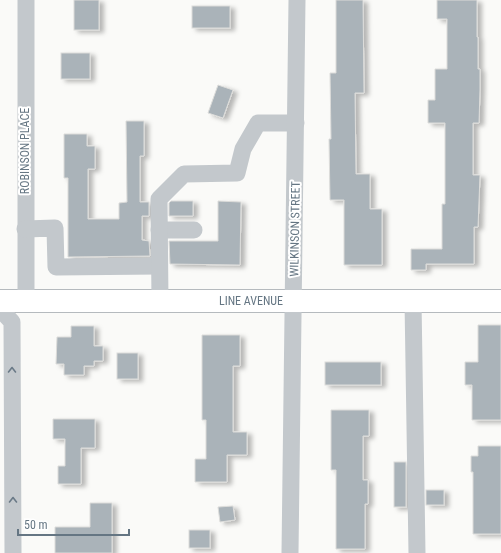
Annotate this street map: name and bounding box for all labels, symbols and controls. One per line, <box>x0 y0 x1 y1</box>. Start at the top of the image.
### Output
street label: ROBINSON PLACE <box>18 108 32 194</box>
street label: WILKINSON STREET <box>287 181 303 277</box>
street label: LINE AVENUE <box>219 294 283 308</box>
one-way arrow <box>8 367 16 373</box>
one-way arrow <box>9 497 17 503</box>
scale bar <box>18 511 129 537</box>
text: 50 m <box>24 518 48 532</box>

